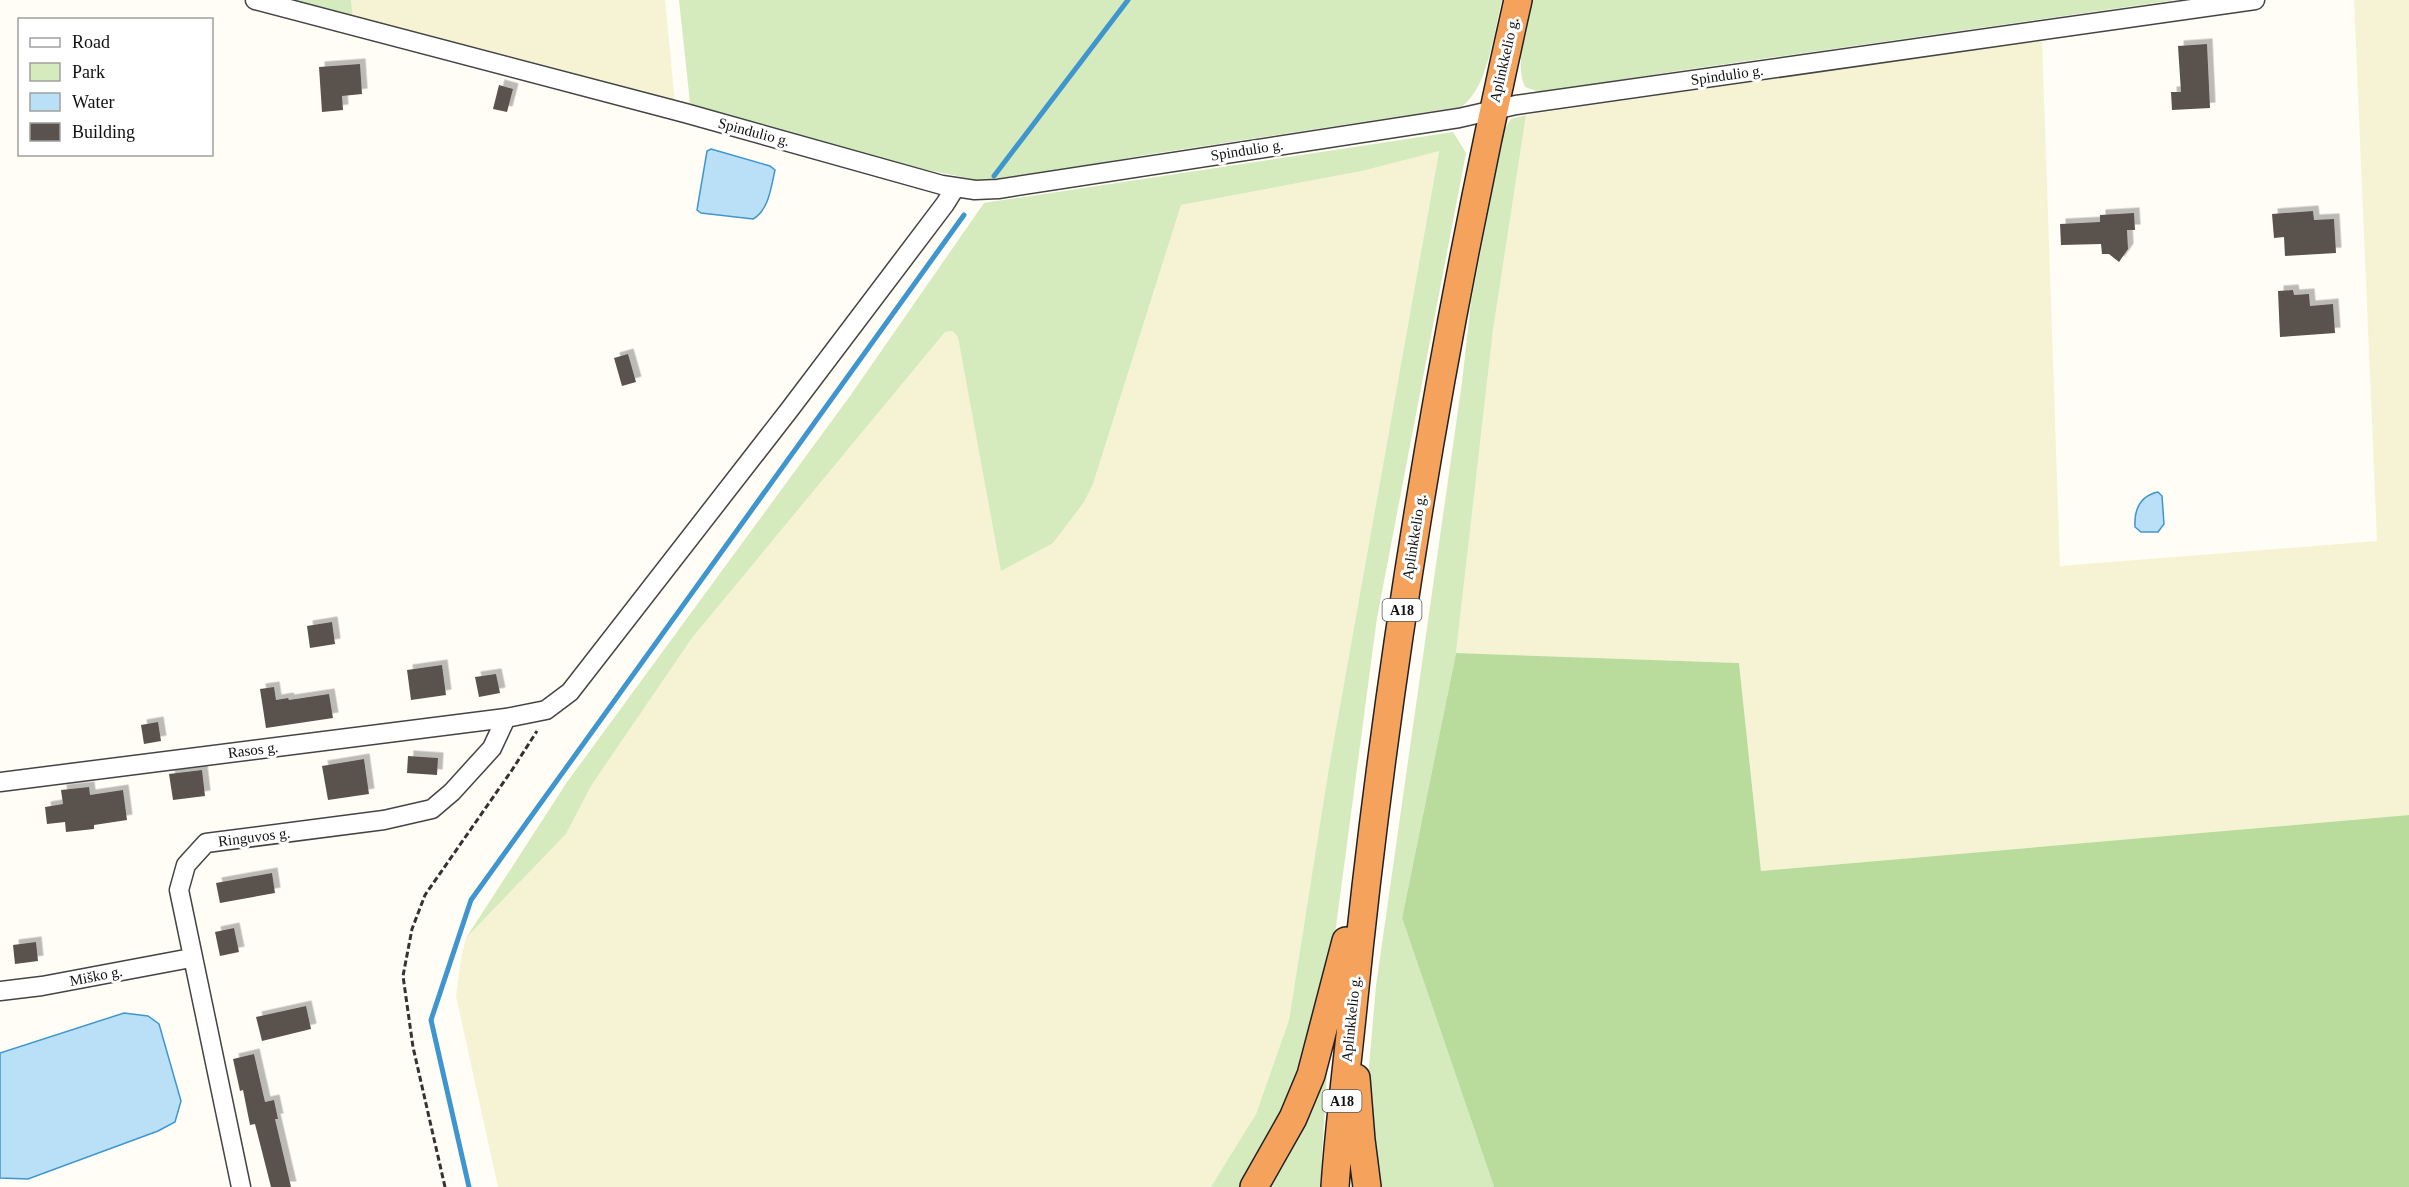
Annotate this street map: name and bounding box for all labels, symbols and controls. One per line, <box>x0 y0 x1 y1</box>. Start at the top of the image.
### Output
street label: Aplinkkelio g. <box>1486 16 1522 104</box>
legend <box>18 18 213 156</box>
text: Road <box>72 32 110 52</box>
text: Park <box>72 62 105 82</box>
street label: Spindulio g. <box>1690 62 1764 88</box>
text: Water <box>72 92 115 112</box>
street label: Spindulio g. <box>716 115 792 149</box>
text: Building <box>72 122 135 142</box>
street label: Spindulio g. <box>1210 136 1284 164</box>
street label: Aplinkkelio g. <box>1399 493 1429 581</box>
road number: A18 <box>1382 599 1422 621</box>
street label: Rasos g. <box>227 739 279 761</box>
street label: Ringuvos g. <box>217 825 291 849</box>
street label: Miško g. <box>68 963 124 989</box>
street label: Aplinkkelio g. <box>1339 975 1363 1063</box>
road number: A18 <box>1322 1090 1362 1112</box>

